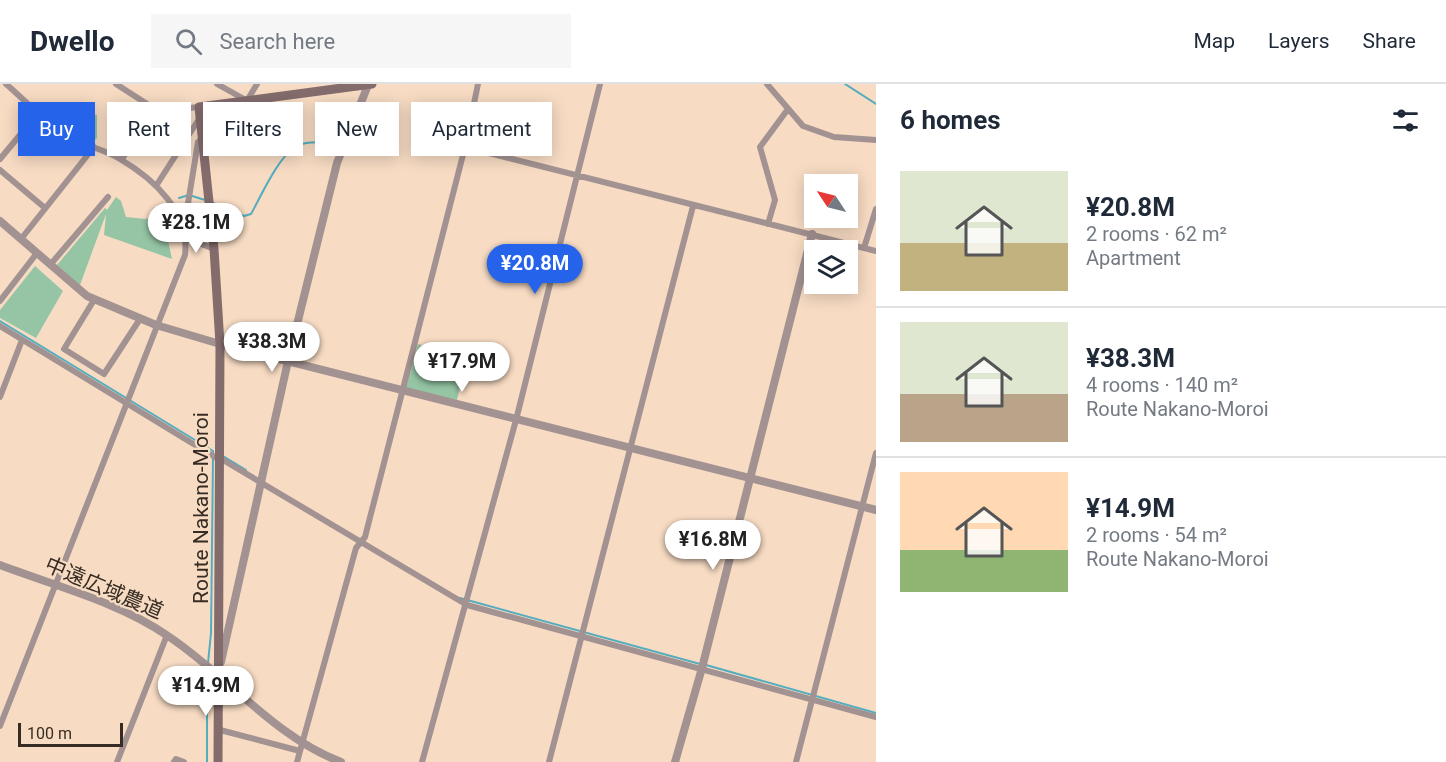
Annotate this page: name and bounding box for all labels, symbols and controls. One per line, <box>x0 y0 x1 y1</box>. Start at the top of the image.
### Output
search box <box>151 14 571 68</box>
text: Dwello <box>30 25 115 58</box>
icon: search <box>172 25 205 58</box>
text: Search here <box>220 29 335 54</box>
text: Map <box>1193 29 1235 53</box>
text: Layers <box>1268 29 1329 53</box>
text: Share <box>1362 29 1416 53</box>
chip: Buy <box>18 102 95 156</box>
chip: Rent <box>107 102 191 156</box>
chip: Filters <box>203 102 303 156</box>
chip: New <box>315 102 399 156</box>
chip: Apartment <box>411 102 552 156</box>
icon: filters <box>1389 104 1422 137</box>
text: 6 homes <box>900 105 1001 135</box>
north arrow <box>804 174 858 228</box>
map controls <box>804 174 858 294</box>
text: ¥20.8M <box>1086 192 1175 222</box>
icon: home <box>948 195 1020 267</box>
pin: ¥28.1M <box>147 203 245 254</box>
text: ¥28.1M <box>162 210 230 234</box>
text: 2 rooms · 62 m² <box>1086 222 1227 246</box>
button: layers <box>804 240 858 294</box>
pin: ¥20.8M <box>486 244 584 295</box>
text: Apartment <box>1086 246 1181 270</box>
text: ¥20.8M <box>501 251 569 275</box>
pin: ¥38.3M <box>223 322 321 373</box>
text: ¥38.3M <box>238 329 306 353</box>
pin: ¥17.9M <box>413 342 511 393</box>
text: ¥38.3M <box>1086 343 1175 373</box>
icon: home <box>948 346 1020 418</box>
text: ¥17.9M <box>428 349 496 373</box>
text: 4 rooms · 140 m² <box>1086 373 1238 397</box>
text: Route Nakano-Moroi <box>1086 397 1269 421</box>
street label: Route Nakano-Moroi <box>189 412 213 604</box>
text: ¥14.9M <box>1086 493 1175 523</box>
icon: home <box>948 496 1020 568</box>
pin: ¥16.8M <box>664 520 762 571</box>
text: 2 rooms · 54 m² <box>1086 523 1227 547</box>
text: ¥16.8M <box>679 527 747 551</box>
text: Route Nakano-Moroi <box>1086 547 1269 571</box>
street label: 中遠広域農道 <box>41 552 167 624</box>
pin: ¥14.9M <box>157 666 255 717</box>
text: ¥14.9M <box>172 673 240 697</box>
scale bar <box>18 720 123 748</box>
text: 100 m <box>27 724 72 743</box>

